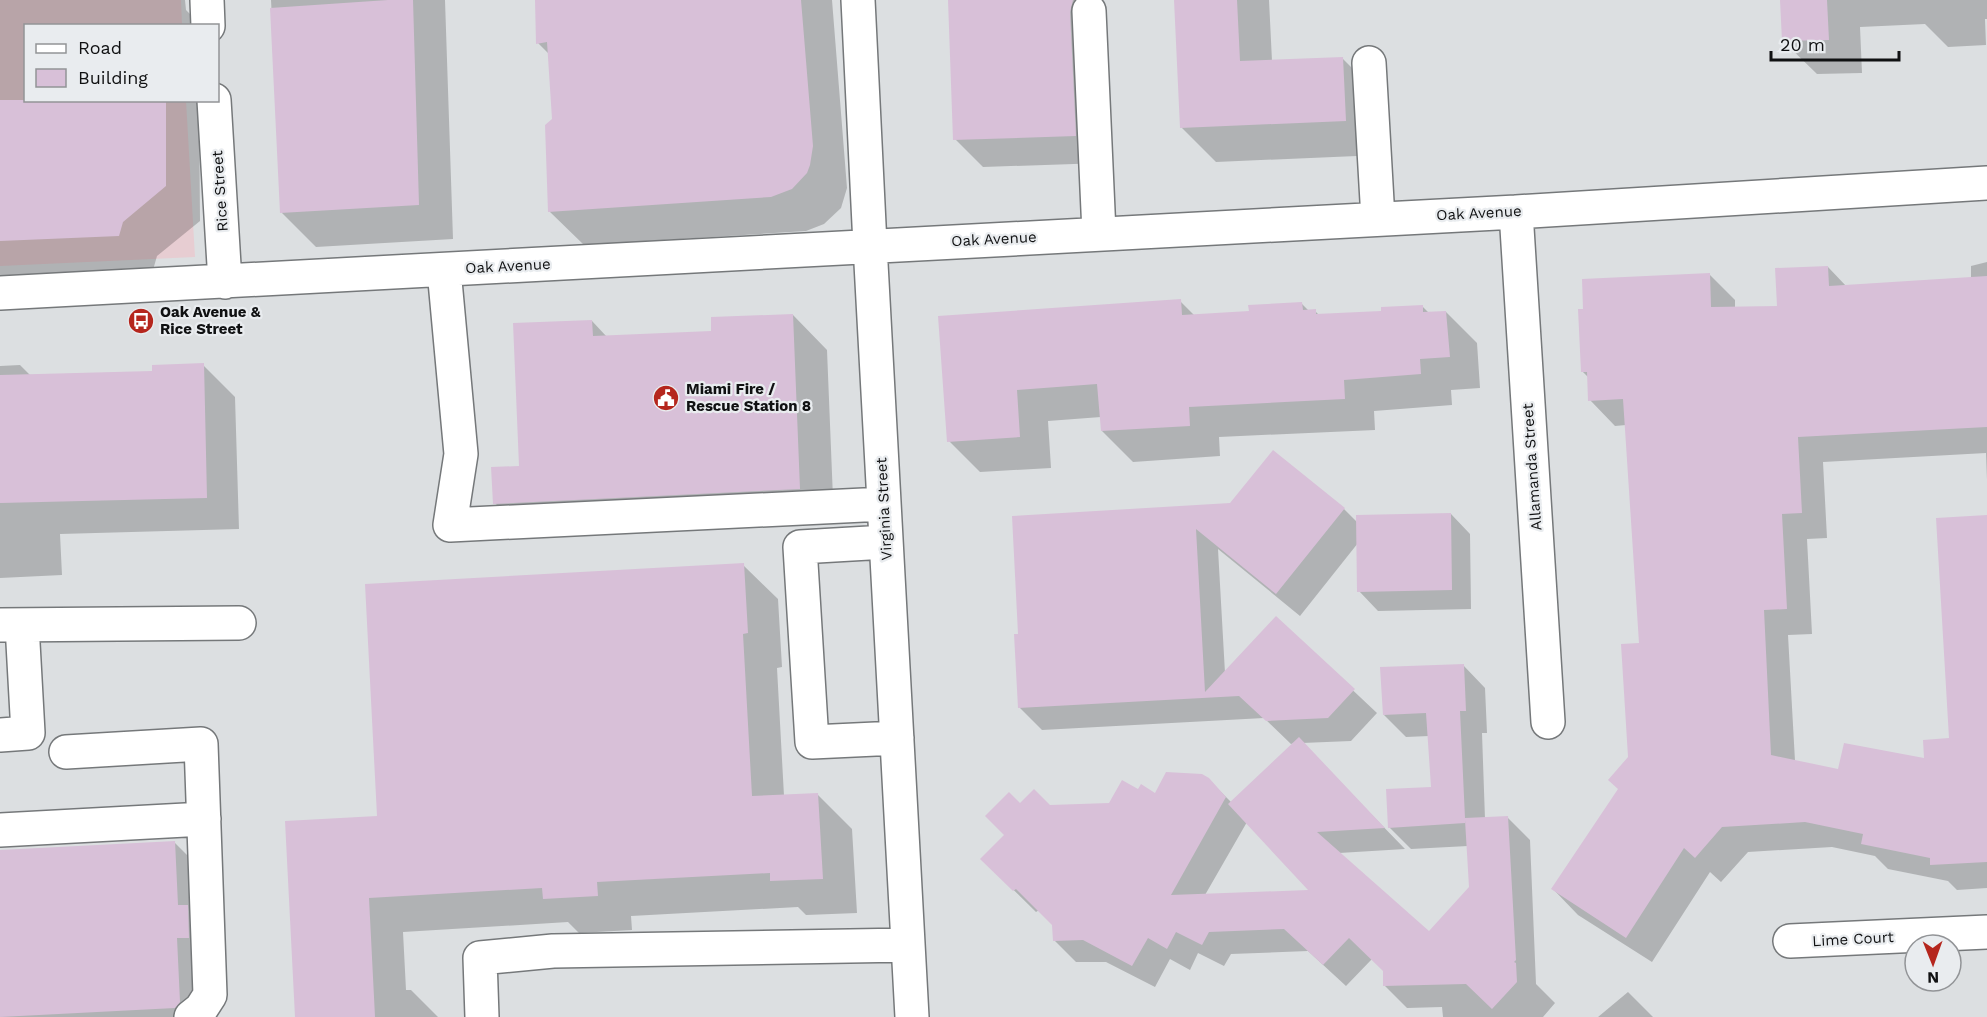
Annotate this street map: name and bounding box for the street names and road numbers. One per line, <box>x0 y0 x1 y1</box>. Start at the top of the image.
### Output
street label: Rice Street <box>208 149 232 232</box>
street label: Oak Avenue <box>1436 202 1522 224</box>
street label: Oak Avenue <box>951 228 1037 250</box>
street label: Oak Avenue <box>465 255 551 277</box>
street label: Allamanda Street <box>1519 402 1545 531</box>
street label: Virginia Street <box>872 456 896 561</box>
street label: Lime Court <box>1812 928 1895 950</box>

